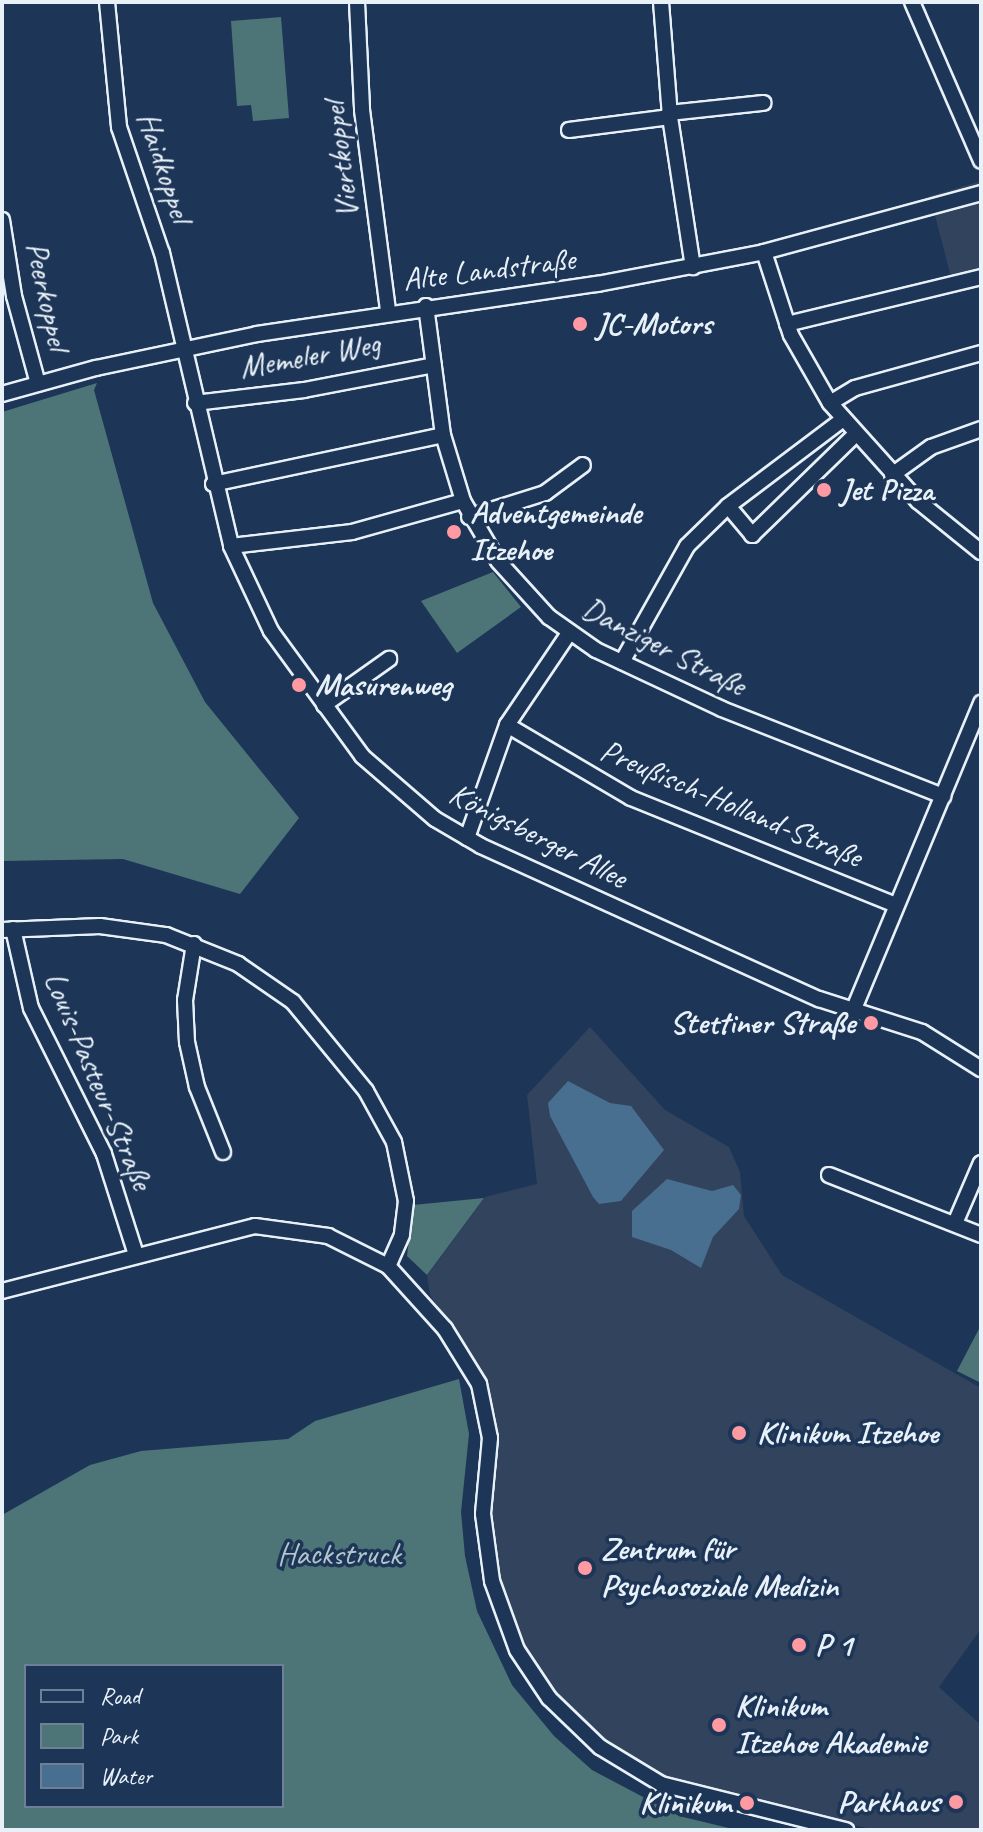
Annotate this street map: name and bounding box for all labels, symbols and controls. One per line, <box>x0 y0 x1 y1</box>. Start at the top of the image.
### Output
street label: Viertkoppel <box>315 100 367 220</box>
street label: Haidkoppel <box>128 107 200 227</box>
street label: Peerkoppel <box>17 238 77 354</box>
street label: Alte Landstraße <box>400 240 578 300</box>
place label: JC-Motors <box>596 305 712 343</box>
marker: JC-Motors <box>571 315 589 333</box>
street label: Memeler Weg <box>237 325 383 387</box>
place label: Jet Pizza <box>840 471 934 509</box>
marker: Jet Pizza <box>815 481 833 499</box>
place label: Adventgemeinde Itzehoe <box>470 495 642 570</box>
marker: Adventgemeinde Itzehoe <box>445 523 463 541</box>
street label: Danziger Straße <box>575 589 753 705</box>
place label: Masurenweg <box>315 666 451 704</box>
marker: Masurenweg <box>290 676 308 694</box>
street label: Preußisch-Holland-Straße <box>595 732 867 876</box>
street label: Königsberger Allee <box>443 775 633 897</box>
street label: Louis-Pasteur-Straße <box>35 966 161 1196</box>
place label: Stettiner Straße <box>669 1004 855 1042</box>
marker: Stettiner Straße <box>862 1014 880 1032</box>
place label: Klinikum Itzehoe <box>757 1414 938 1452</box>
marker: Klinikum Itzehoe <box>728 1422 750 1444</box>
place label: Zentrum für Psychosoziale Medizin <box>601 1531 838 1606</box>
park label: Hackstruck <box>277 1535 401 1573</box>
marker: Zentrum für Psychosoziale Medizin <box>576 1559 594 1577</box>
place label: P 1 <box>815 1626 852 1664</box>
marker: P 1 <box>790 1636 808 1654</box>
legend <box>24 1664 284 1808</box>
text: Road <box>100 1681 140 1711</box>
place label: Klinikum Itzehoe Akademie <box>735 1688 926 1763</box>
marker: Klinikum Itzehoe Akademie <box>710 1716 728 1734</box>
text: Park <box>100 1721 138 1751</box>
text: Water <box>100 1761 152 1791</box>
place label: Parkhaus <box>838 1783 940 1821</box>
place label: Klinikum <box>639 1784 731 1822</box>
marker: Parkhaus <box>947 1793 965 1811</box>
marker: Klinikum <box>738 1794 756 1812</box>

